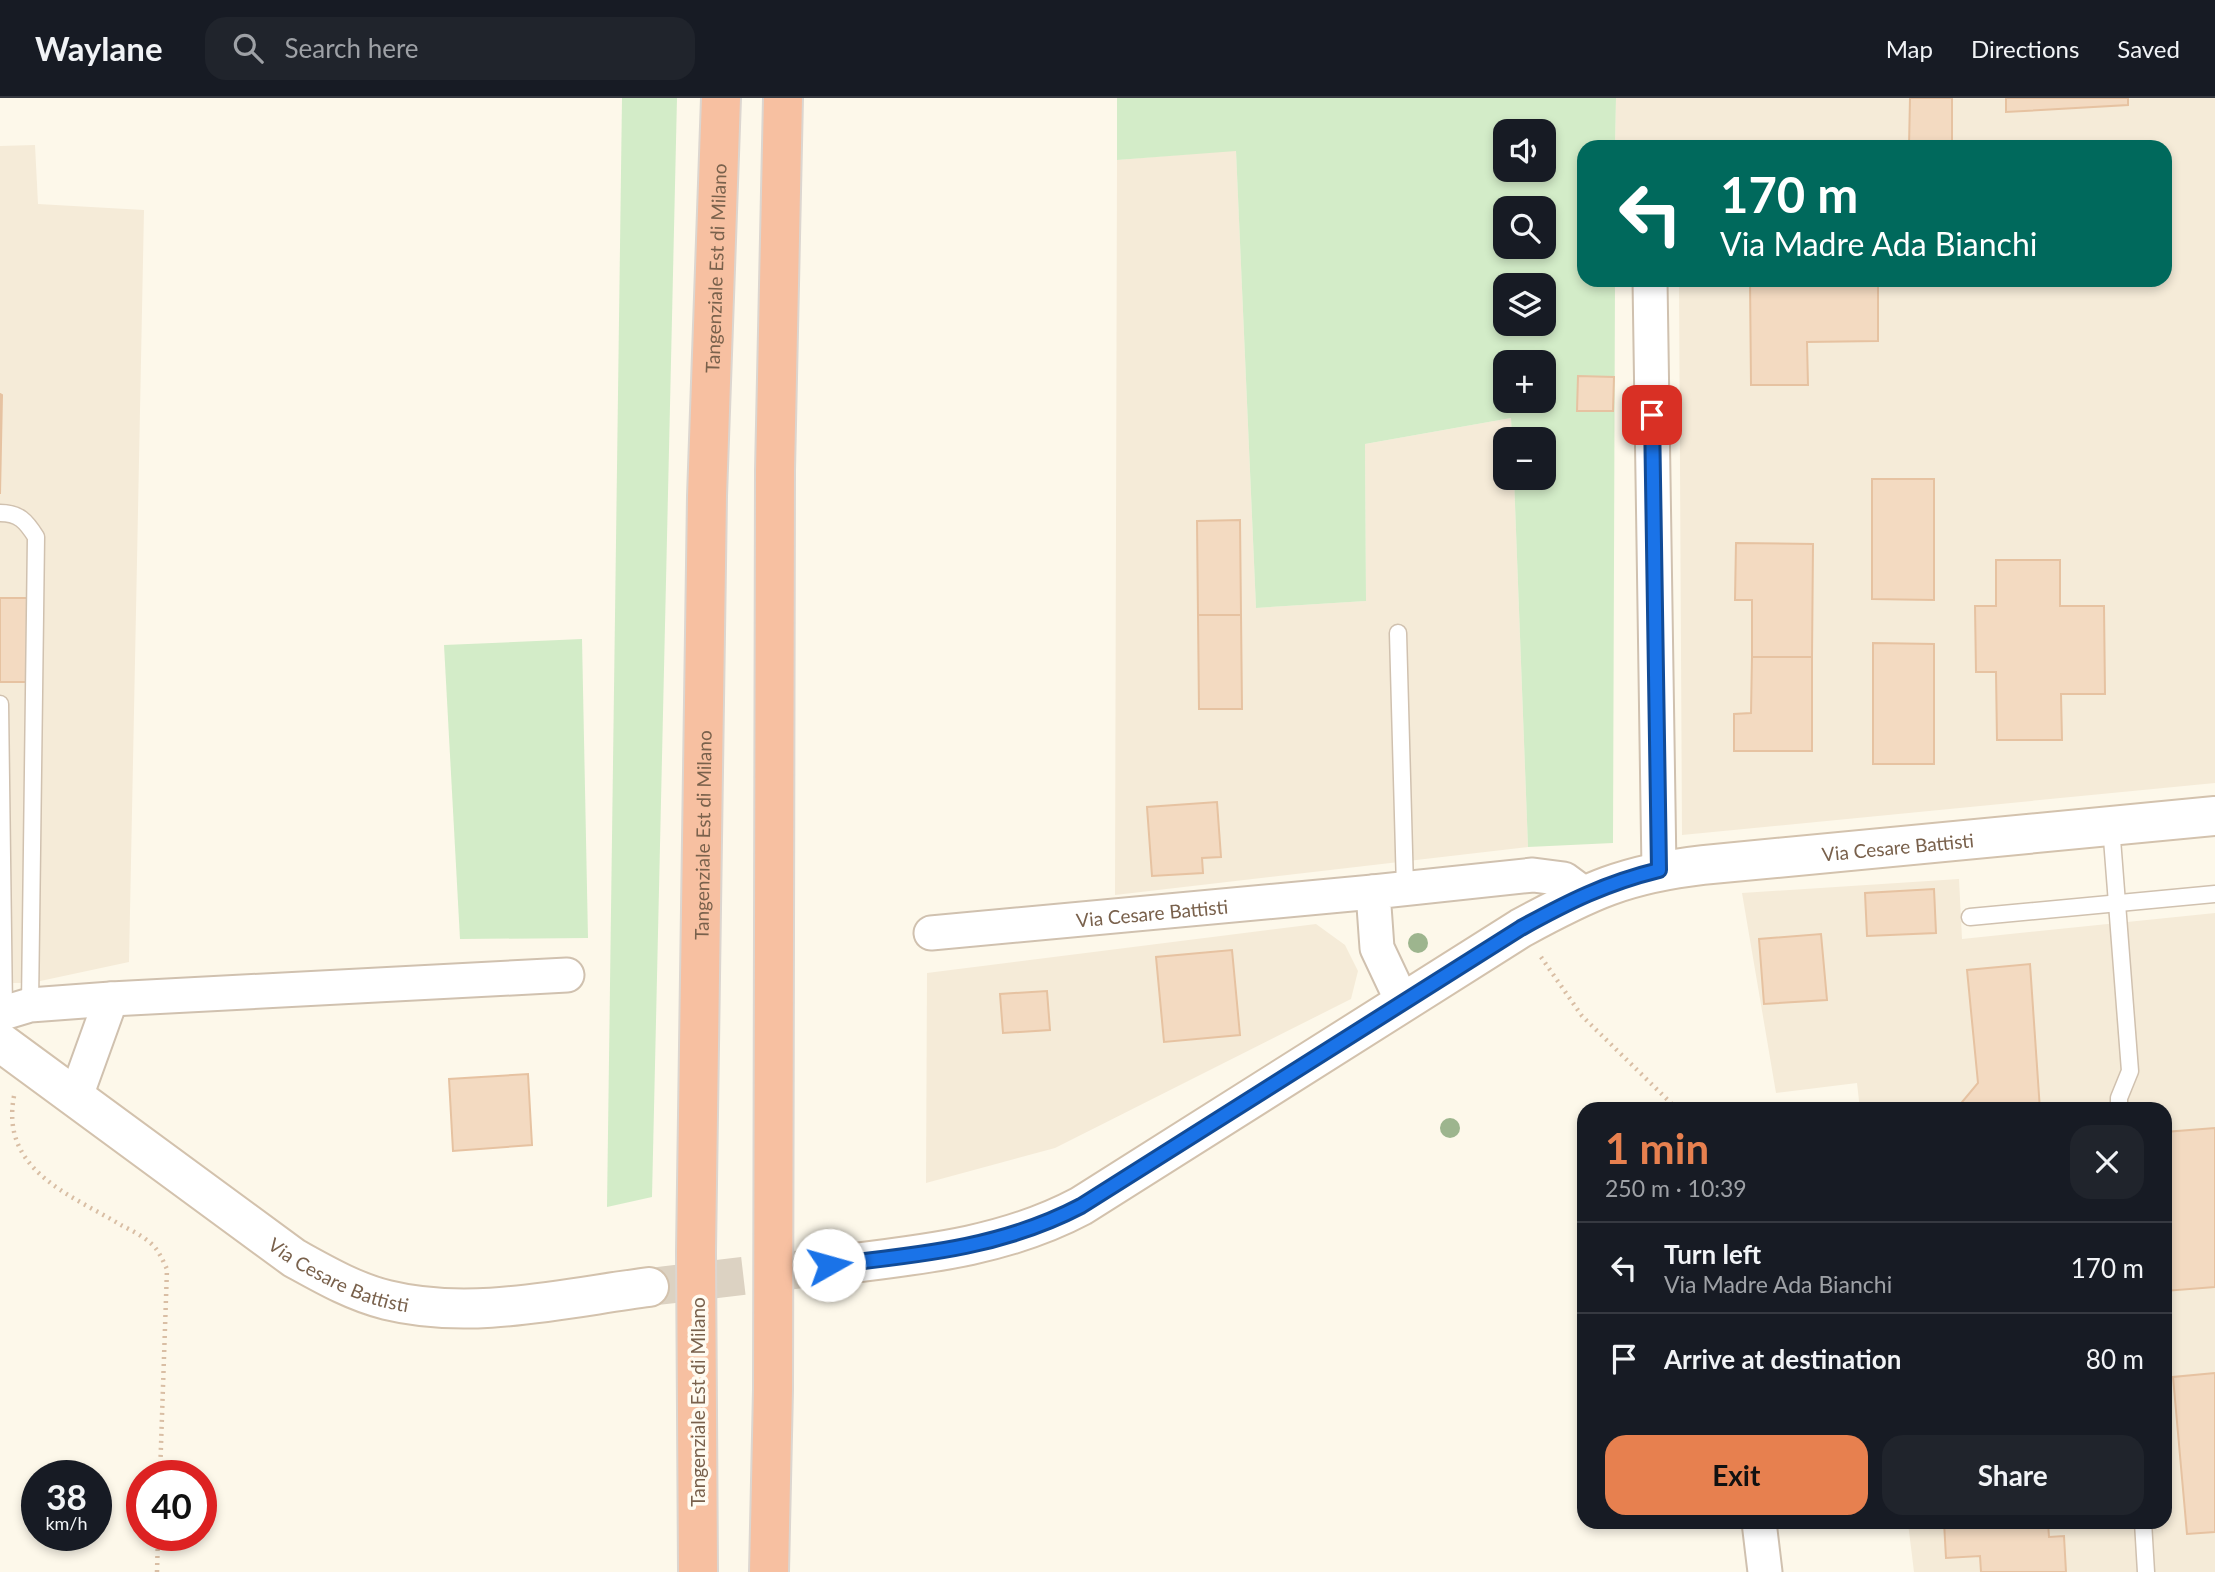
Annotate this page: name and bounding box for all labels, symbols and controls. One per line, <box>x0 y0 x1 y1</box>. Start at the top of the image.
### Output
search box <box>205 17 695 80</box>
text: Waylane <box>35 28 163 68</box>
icon: search <box>229 29 267 67</box>
text: Search here <box>285 32 419 64</box>
text: Map <box>1886 34 1933 63</box>
text: Directions <box>1971 34 2079 63</box>
text: Saved <box>2117 34 2180 63</box>
map controls <box>1493 119 1556 490</box>
button: sound <box>1493 119 1556 182</box>
street label: Tangenziale Est di Milano <box>700 163 730 373</box>
text: 170 m <box>1720 165 1858 223</box>
icon: left <box>1605 168 1696 259</box>
button: search <box>1493 196 1556 259</box>
text: Via Madre Ada Bianchi <box>1720 224 2037 263</box>
button: layers <box>1493 273 1556 336</box>
button: + <box>1493 350 1556 413</box>
pin <box>1622 385 1682 445</box>
icon: arrive <box>1633 396 1671 434</box>
button: − <box>1493 427 1556 490</box>
street label: Tangenziale Est di Milano <box>689 730 715 940</box>
street label: Via Cesare Battisti <box>1821 828 1975 865</box>
street label: Via Cesare Battisti <box>1075 894 1229 931</box>
text: 1 min <box>1605 1123 1709 1173</box>
button: close <box>2070 1125 2144 1199</box>
text: 250 m · 10:39 <box>1605 1174 1747 1202</box>
position arrow <box>792 1228 866 1302</box>
street label: Via Cesare Battisti <box>265 1232 411 1316</box>
text: Turn left <box>1664 1238 1761 1270</box>
icon: left <box>1605 1249 1643 1287</box>
text: 170 m <box>2071 1252 2144 1284</box>
text: Via Madre Ada Bianchi <box>1664 1270 1892 1298</box>
street label: Tangenziale Est di Milano <box>686 1297 709 1507</box>
icon: arrive <box>1605 1340 1643 1378</box>
text: Arrive at destination <box>1664 1343 1901 1375</box>
text: 80 m <box>2086 1343 2144 1375</box>
button: Exit <box>1605 1435 1868 1515</box>
button: Share <box>1882 1435 2144 1515</box>
speed limit sign: 40 <box>126 1460 217 1551</box>
text: 38 <box>46 1475 87 1517</box>
text: km/h <box>45 1512 88 1534</box>

